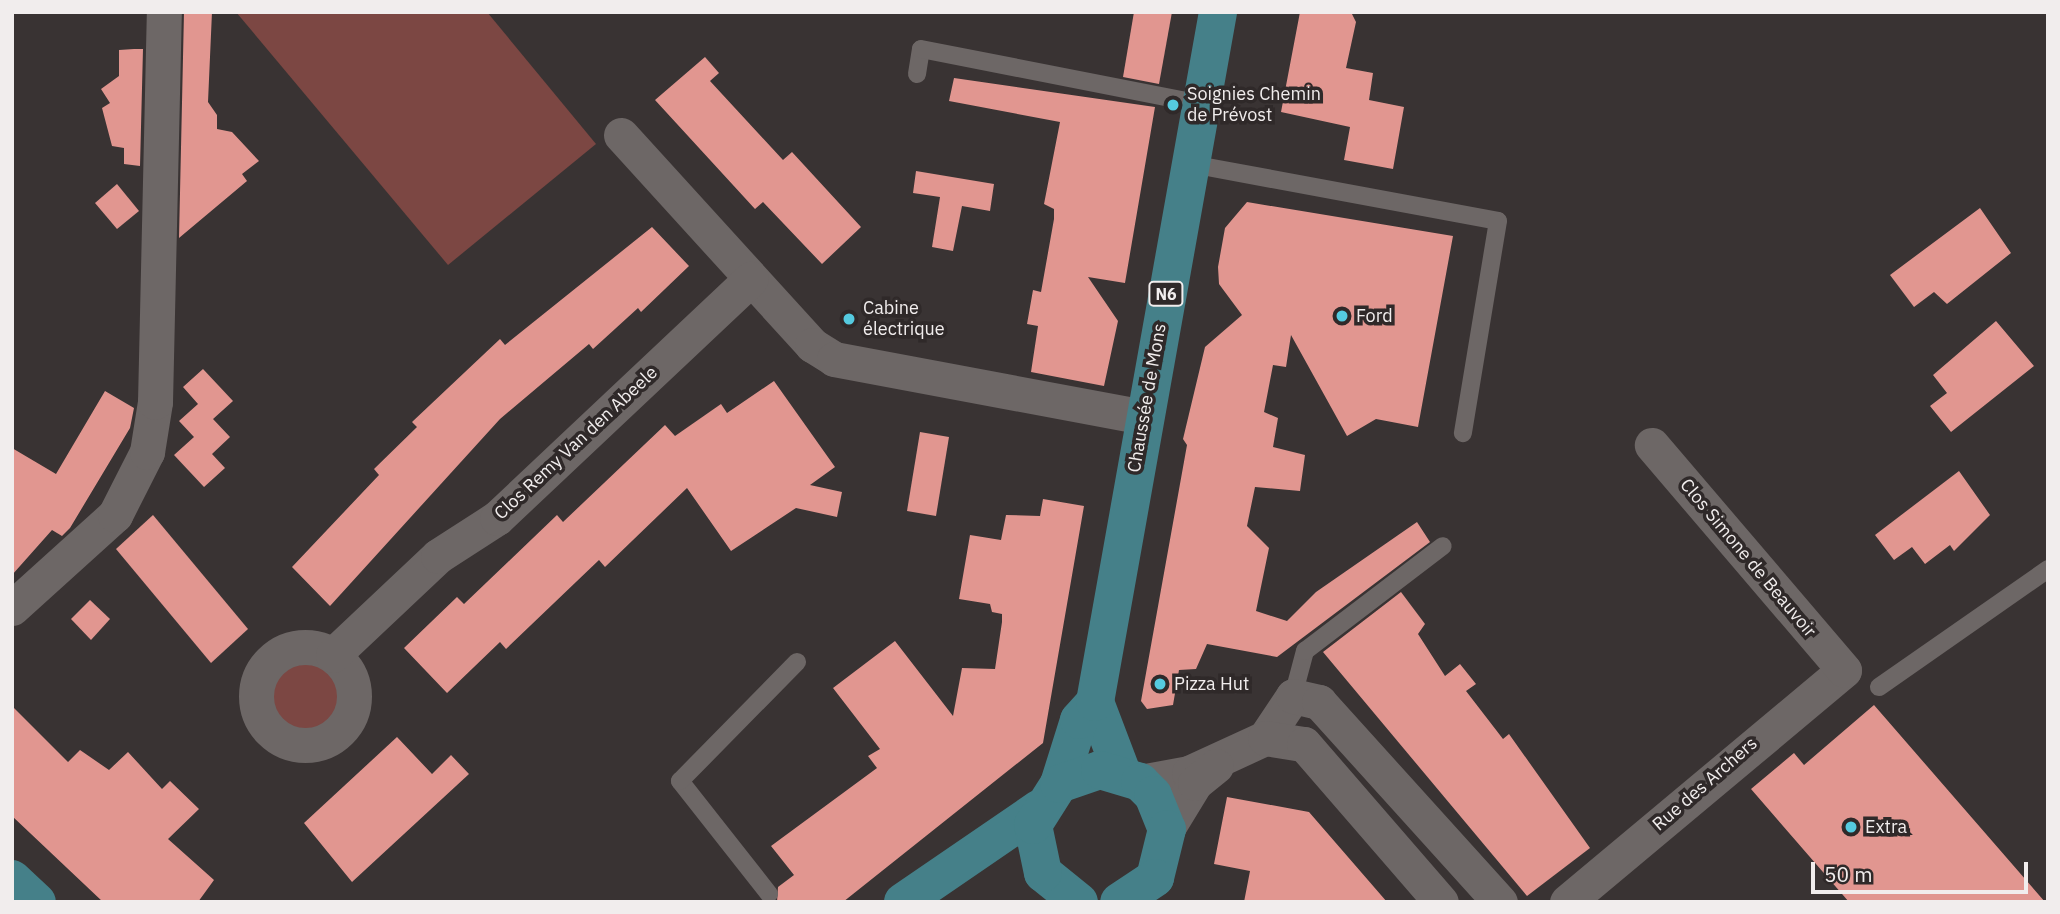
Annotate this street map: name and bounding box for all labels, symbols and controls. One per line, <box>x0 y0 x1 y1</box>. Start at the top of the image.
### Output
place label: Soignies Chemin de Prévost <box>1187 84 1321 126</box>
marker: Soignies Chemin de Prévost <box>1165 97 1181 113</box>
road number: N6 <box>1147 282 1185 306</box>
place label: Cabine électrique <box>863 298 945 340</box>
place label: Ford <box>1356 305 1393 327</box>
marker: Ford <box>1334 308 1350 324</box>
marker: Cabine électrique <box>841 311 857 327</box>
street label: Chaussée de Mons <box>1123 322 1171 474</box>
street label: Clos Remy Van den Abeele <box>490 362 662 524</box>
street label: Clos Simone de Beauvoir <box>1675 474 1821 642</box>
place label: Pizza Hut <box>1174 673 1249 695</box>
marker: Pizza Hut <box>1152 676 1168 692</box>
street label: Rue des Archers <box>1648 733 1762 835</box>
place label: Extra <box>1865 816 1907 838</box>
marker: Extra <box>1843 819 1859 835</box>
scale bar <box>1815 848 2032 892</box>
text: 50 m <box>1824 860 1873 888</box>

